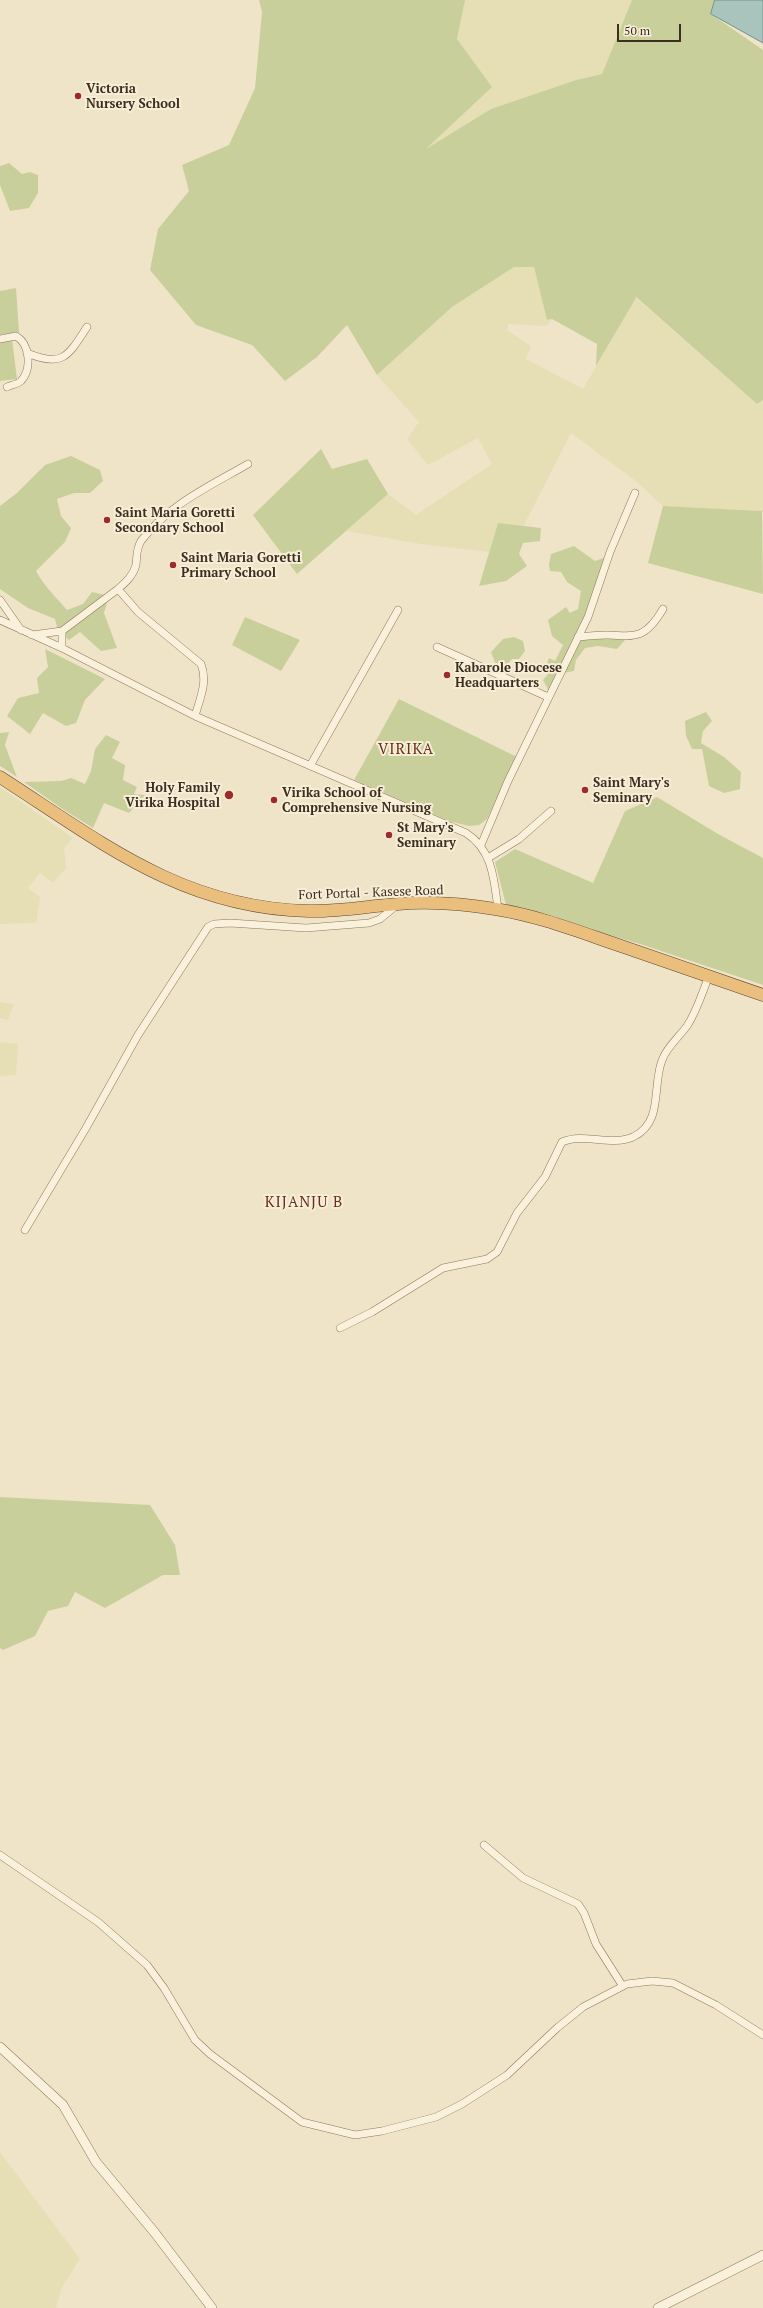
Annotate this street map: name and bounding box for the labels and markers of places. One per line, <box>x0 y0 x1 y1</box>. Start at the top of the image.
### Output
place label: Victoria Nursery School <box>86 81 180 112</box>
marker: Victoria Nursery School <box>73 91 83 101</box>
place label: Saint Maria Goretti Secondary School <box>115 505 235 536</box>
marker: Saint Maria Goretti Secondary School <box>102 515 112 525</box>
place label: Saint Maria Goretti Primary School <box>181 550 301 581</box>
marker: Saint Maria Goretti Primary School <box>168 560 178 570</box>
place label: Kabarole Diocese Headquarters <box>455 660 562 691</box>
marker: Kabarole Diocese Headquarters <box>442 670 452 680</box>
place label: Saint Mary's Seminary <box>593 775 670 806</box>
place label: Holy Family Virika Hospital <box>125 780 220 811</box>
place label: Virika School of Comprehensive Nursing <box>282 785 431 816</box>
marker: Saint Mary's Seminary <box>580 785 590 795</box>
marker: Holy Family Virika Hospital <box>223 789 235 801</box>
marker: Virika School of Comprehensive Nursing <box>269 795 279 805</box>
place label: St Mary's Seminary <box>397 820 456 851</box>
marker: St Mary's Seminary <box>384 830 394 840</box>

